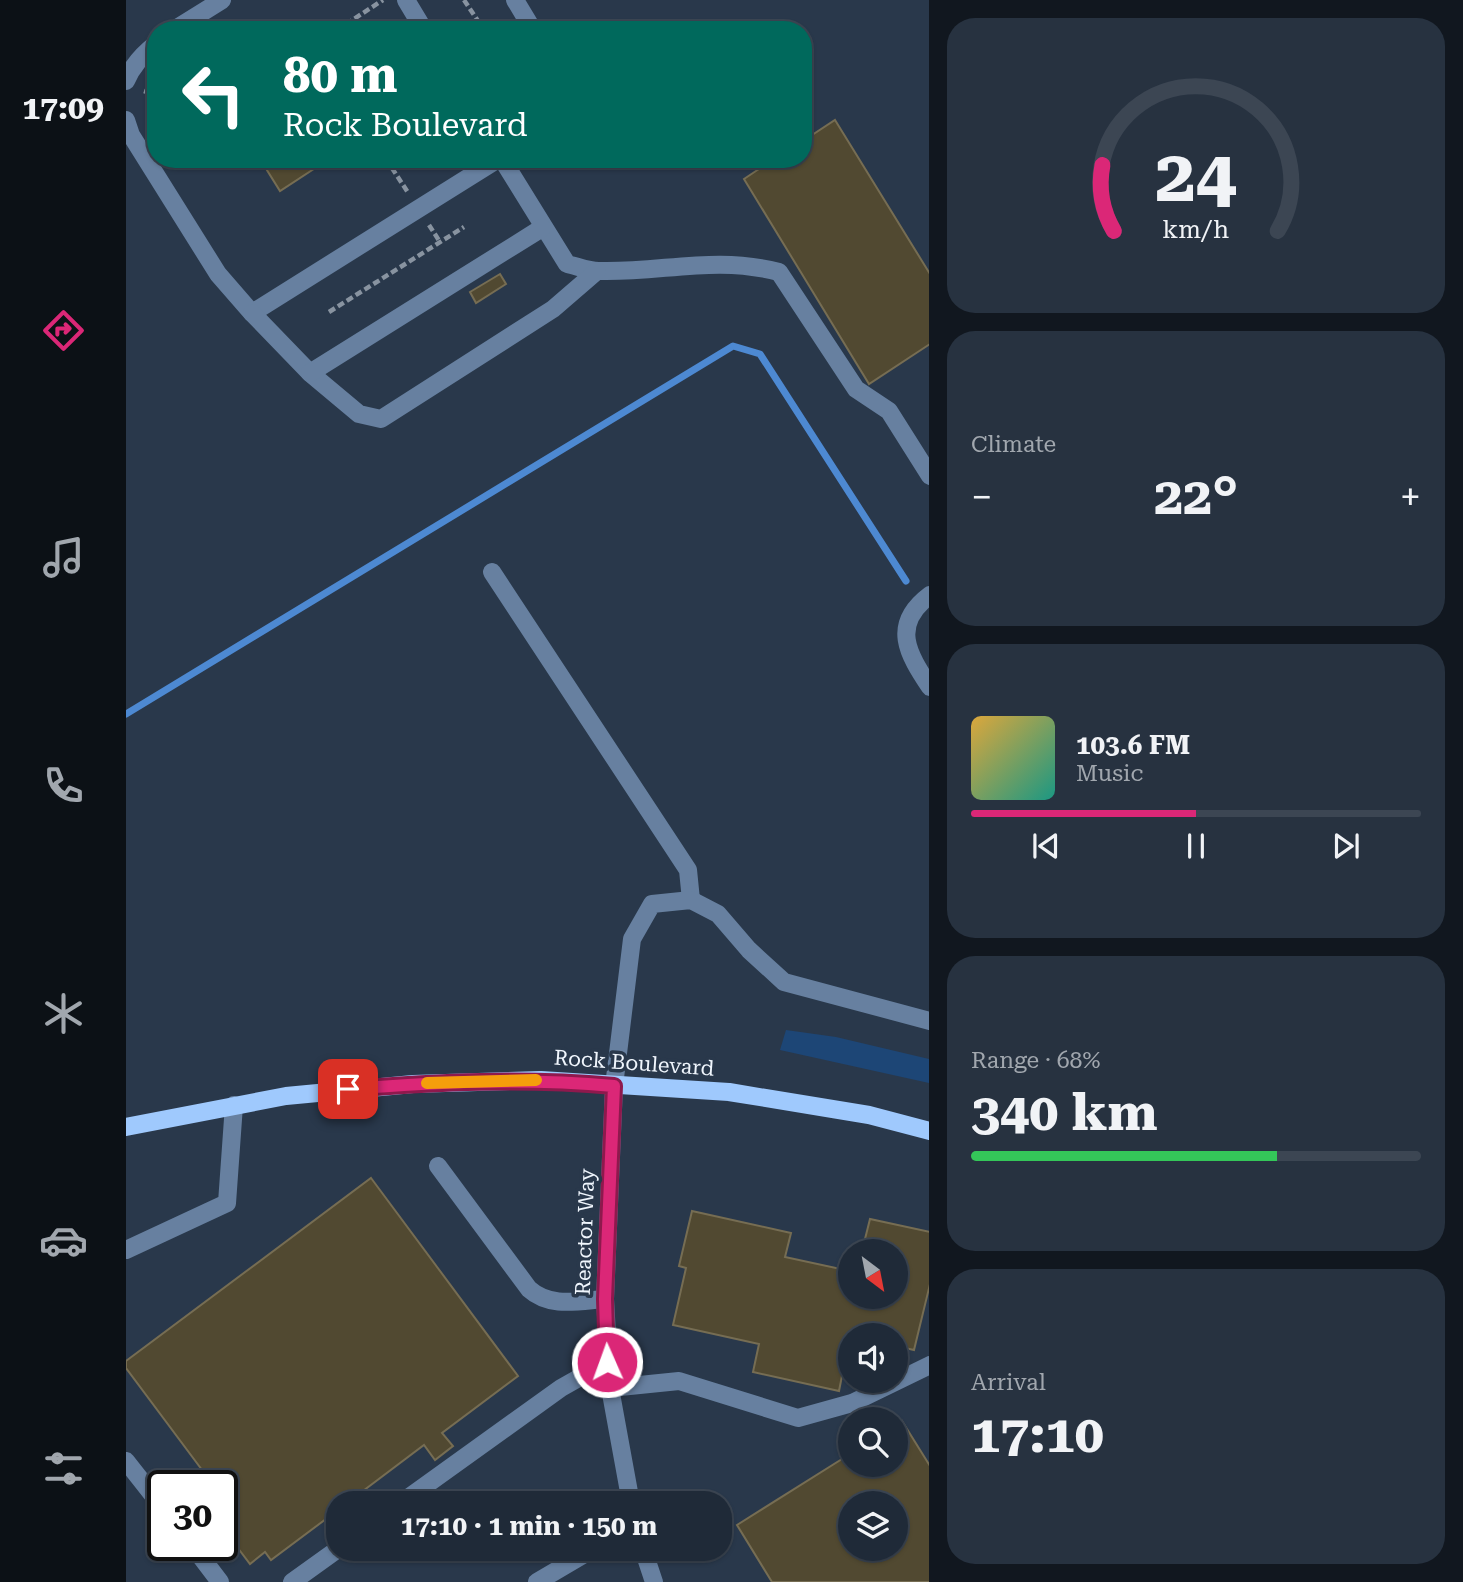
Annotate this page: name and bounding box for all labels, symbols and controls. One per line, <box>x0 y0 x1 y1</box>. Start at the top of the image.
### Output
text: 80 m <box>283 47 398 104</box>
icon: left <box>168 49 259 140</box>
text: 17:09 <box>22 89 104 127</box>
text: Rock Boulevard <box>283 106 528 144</box>
text: 24 <box>1155 135 1237 220</box>
text: km/h <box>1163 215 1229 244</box>
icon: directions <box>39 306 88 355</box>
text: Climate <box>971 431 1056 458</box>
text: 22° <box>1154 466 1238 527</box>
text: − <box>971 475 992 519</box>
text: + <box>1400 475 1421 519</box>
icon: music <box>39 533 88 582</box>
text: 103.6 FM <box>1076 730 1190 760</box>
text: Music <box>1076 760 1143 787</box>
icon: phone <box>39 761 88 810</box>
icon: previous <box>1027 827 1065 865</box>
icon: pause <box>1177 827 1215 865</box>
icon: next <box>1327 827 1365 865</box>
icon: climate <box>39 989 88 1038</box>
street label: Rock Boulevard <box>553 1045 715 1081</box>
text: Range · 68% <box>971 1047 1100 1074</box>
pin <box>318 1059 378 1119</box>
icon: arrive <box>329 1070 367 1108</box>
text: 340 km <box>971 1082 1158 1143</box>
street label: Reactor Way <box>571 1168 599 1296</box>
icon: car <box>39 1216 88 1265</box>
north arrow <box>838 1239 908 1309</box>
map controls <box>838 1239 908 1561</box>
button: sound <box>838 1323 908 1393</box>
position arrow <box>570 1325 644 1399</box>
text: Arrival <box>971 1369 1046 1396</box>
text: 17:10 <box>971 1404 1104 1465</box>
button: search <box>838 1407 908 1477</box>
icon: filters <box>39 1444 88 1493</box>
speed limit sign: 30 <box>147 1470 238 1561</box>
button: layers <box>838 1491 908 1561</box>
text: 17:10 · 1 min · 150 m <box>401 1511 657 1541</box>

